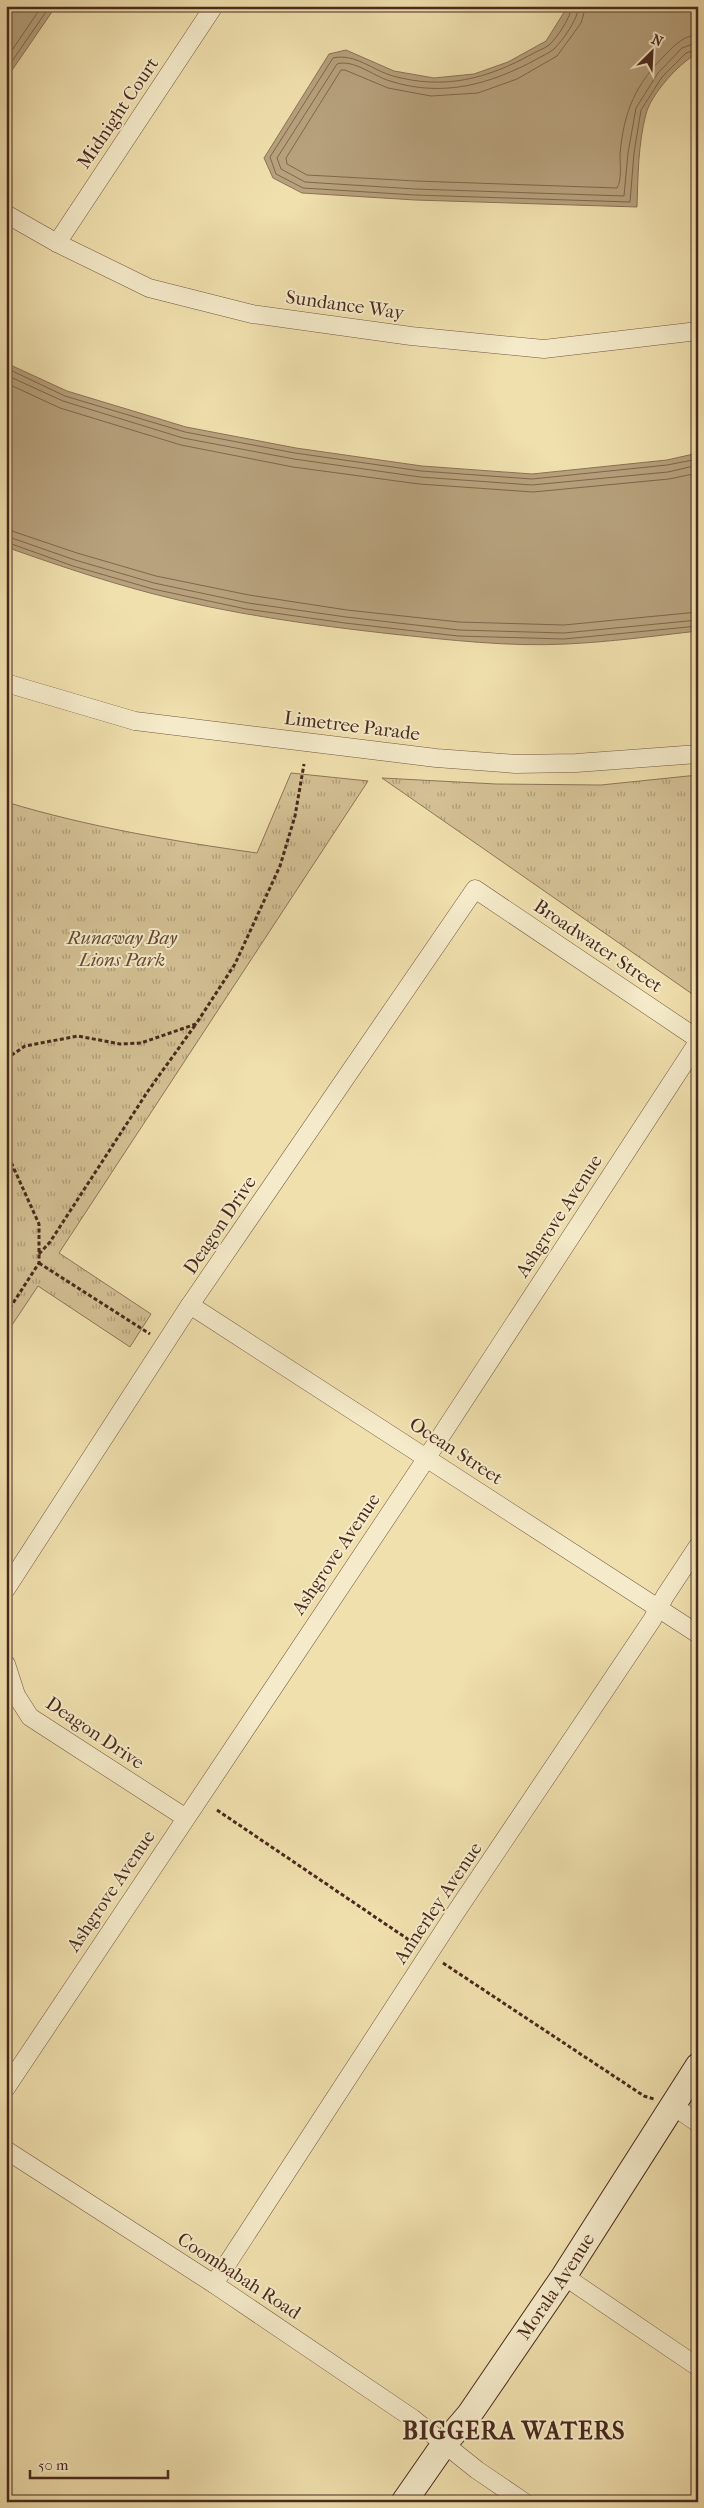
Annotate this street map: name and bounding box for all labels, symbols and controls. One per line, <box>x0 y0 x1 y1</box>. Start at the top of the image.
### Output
north arrow <box>626 28 676 78</box>
text: N <box>649 31 666 51</box>
street label: Midnight Court <box>73 53 163 173</box>
street label: Sundance Way <box>284 286 406 324</box>
street label: Limetree Parade <box>283 707 421 745</box>
street label: Broadwater Street <box>530 895 667 997</box>
park label: Runaway Bay Lions Park <box>65 927 178 971</box>
street label: Ashgrove Avenue <box>511 1151 607 1282</box>
street label: Deagon Drive <box>179 1172 261 1278</box>
street label: Ocean Street <box>405 1413 507 1489</box>
street label: Ashgrove Avenue <box>287 1489 385 1620</box>
street label: Deagon Drive <box>42 1692 148 1774</box>
street label: Ashgrove Avenue <box>62 1826 160 1957</box>
street label: Annerley Avenue <box>389 1838 487 1969</box>
street label: Coombabah Road <box>173 2228 305 2324</box>
street label: Morala Avenue <box>513 2229 599 2344</box>
district label: BIGGERA WATERS <box>403 2417 625 2445</box>
scale bar <box>30 2448 168 2480</box>
text: 50 m <box>38 2456 69 2474</box>

